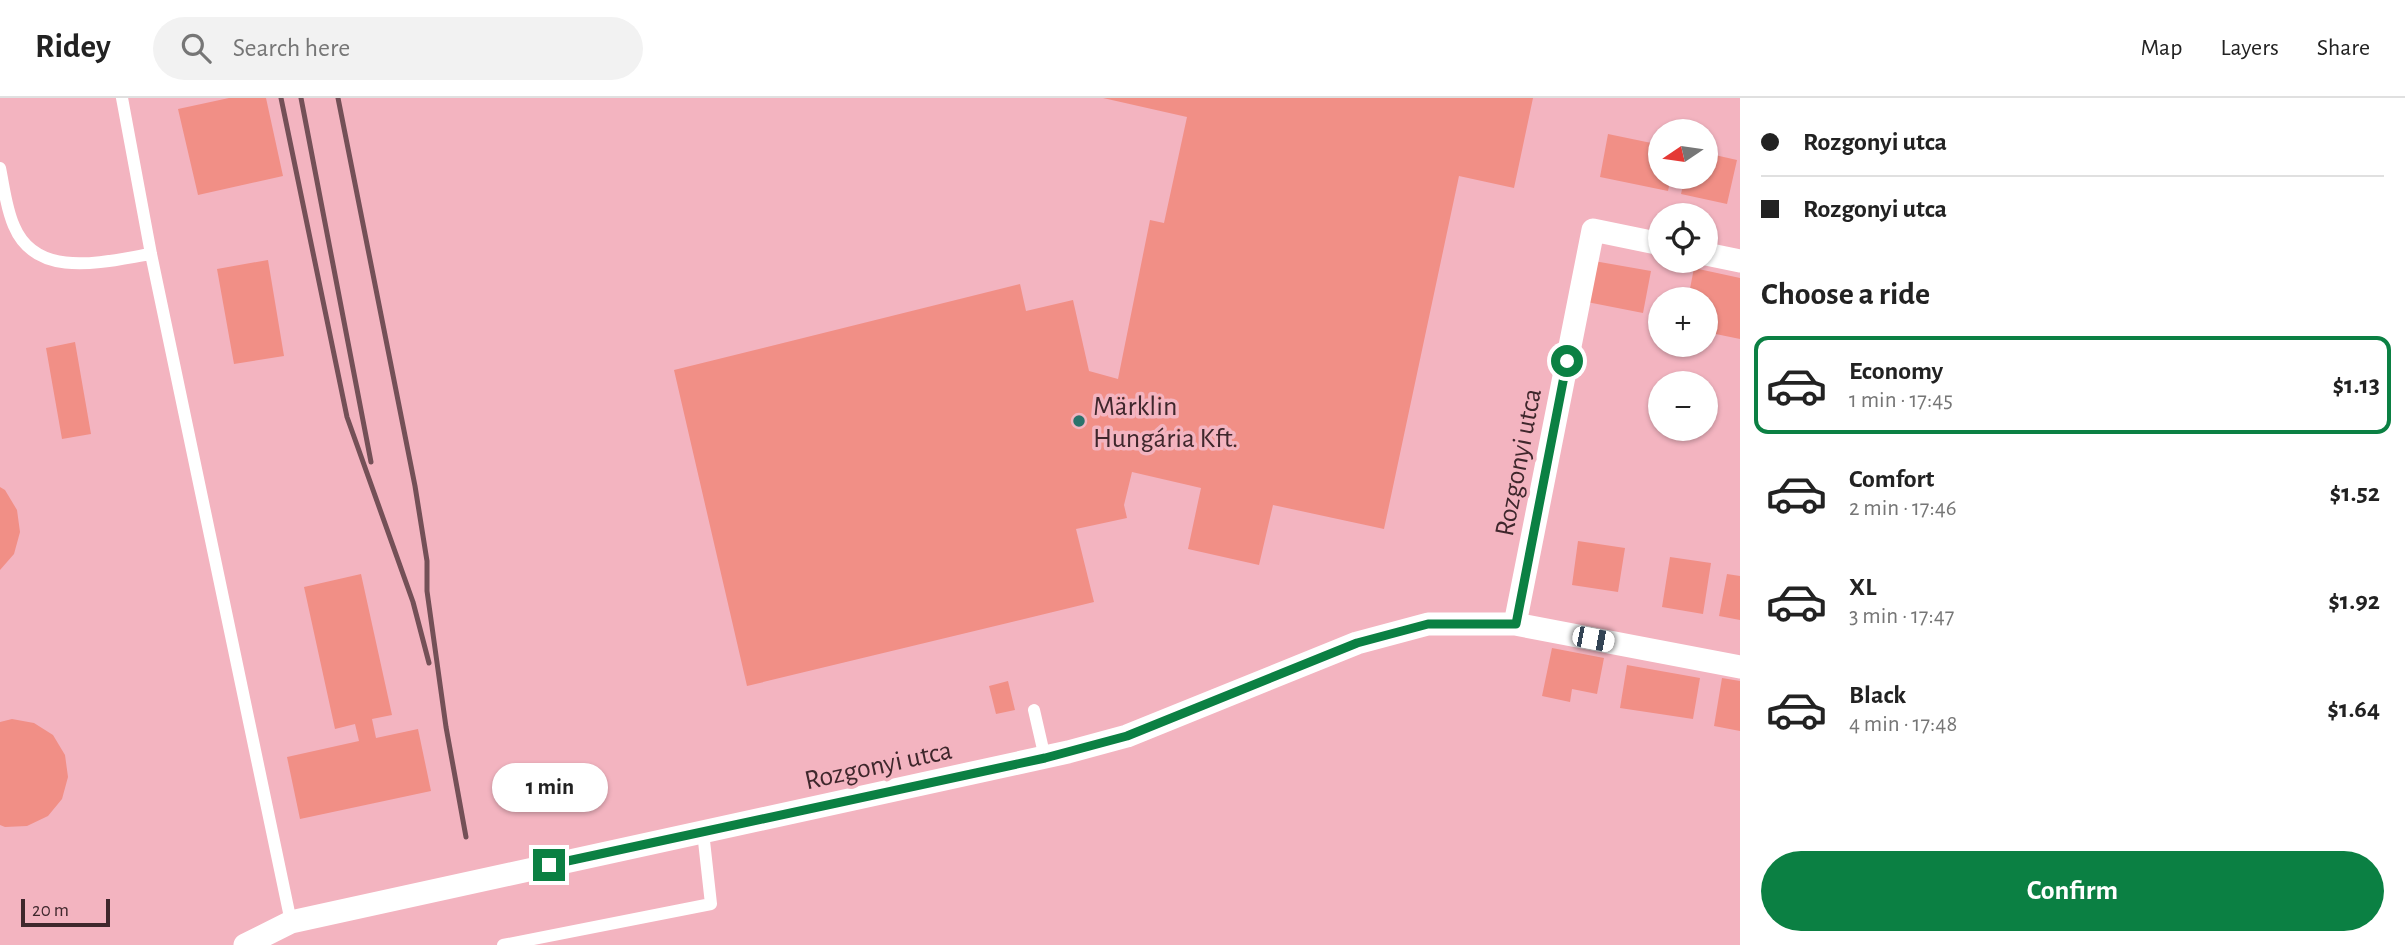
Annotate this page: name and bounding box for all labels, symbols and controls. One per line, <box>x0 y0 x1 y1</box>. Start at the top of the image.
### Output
search box <box>153 17 643 80</box>
icon: search <box>177 29 215 67</box>
text: Ridey <box>35 31 111 64</box>
text: Search here <box>233 35 350 61</box>
text: Map <box>2140 36 2182 60</box>
text: Layers <box>2220 36 2279 60</box>
text: Share <box>2317 36 2370 60</box>
north arrow <box>1648 119 1718 189</box>
map controls <box>1648 119 1718 441</box>
text: Rozgonyi utca <box>1803 129 1947 155</box>
text: Rozgonyi utca <box>1803 196 1947 222</box>
button: locate <box>1648 203 1718 273</box>
text: Choose a ride <box>1761 278 1930 310</box>
button: + <box>1648 287 1718 357</box>
route start <box>1551 345 1583 377</box>
icon: car <box>1765 354 1828 417</box>
text: Economy <box>1849 358 1943 384</box>
button: − <box>1648 371 1718 441</box>
text: $1.13 <box>2332 372 2380 398</box>
street label: Rozgonyi utca <box>1491 386 1547 539</box>
text: 1 min · 17:45 <box>1849 389 1953 412</box>
place label: Märklin Hungária Kft. <box>1093 393 1238 453</box>
marker: Märklin Hungária Kft. <box>1071 413 1087 429</box>
icon: car <box>1765 462 1828 525</box>
text: Comfort <box>1849 466 1934 492</box>
text: $1.52 <box>2330 480 2380 506</box>
text: 2 min · 17:46 <box>1849 497 1957 520</box>
icon: car <box>1765 570 1828 633</box>
text: XL <box>1849 574 1876 600</box>
text: $1.92 <box>2328 588 2380 614</box>
text: 3 min · 17:47 <box>1849 605 1954 628</box>
car <box>1571 625 1616 653</box>
icon: car <box>1765 678 1828 741</box>
text: Black <box>1849 682 1906 708</box>
text: $1.64 <box>2327 696 2380 722</box>
text: 4 min · 17:48 <box>1849 713 1957 736</box>
street label: Rozgonyi utca <box>802 737 955 795</box>
callout: 1 min <box>491 764 607 812</box>
text: 1 min <box>526 776 574 799</box>
route end <box>533 849 565 881</box>
button: Confirm <box>1761 851 2384 931</box>
scale bar <box>21 896 110 928</box>
text: 20 m <box>32 901 69 920</box>

